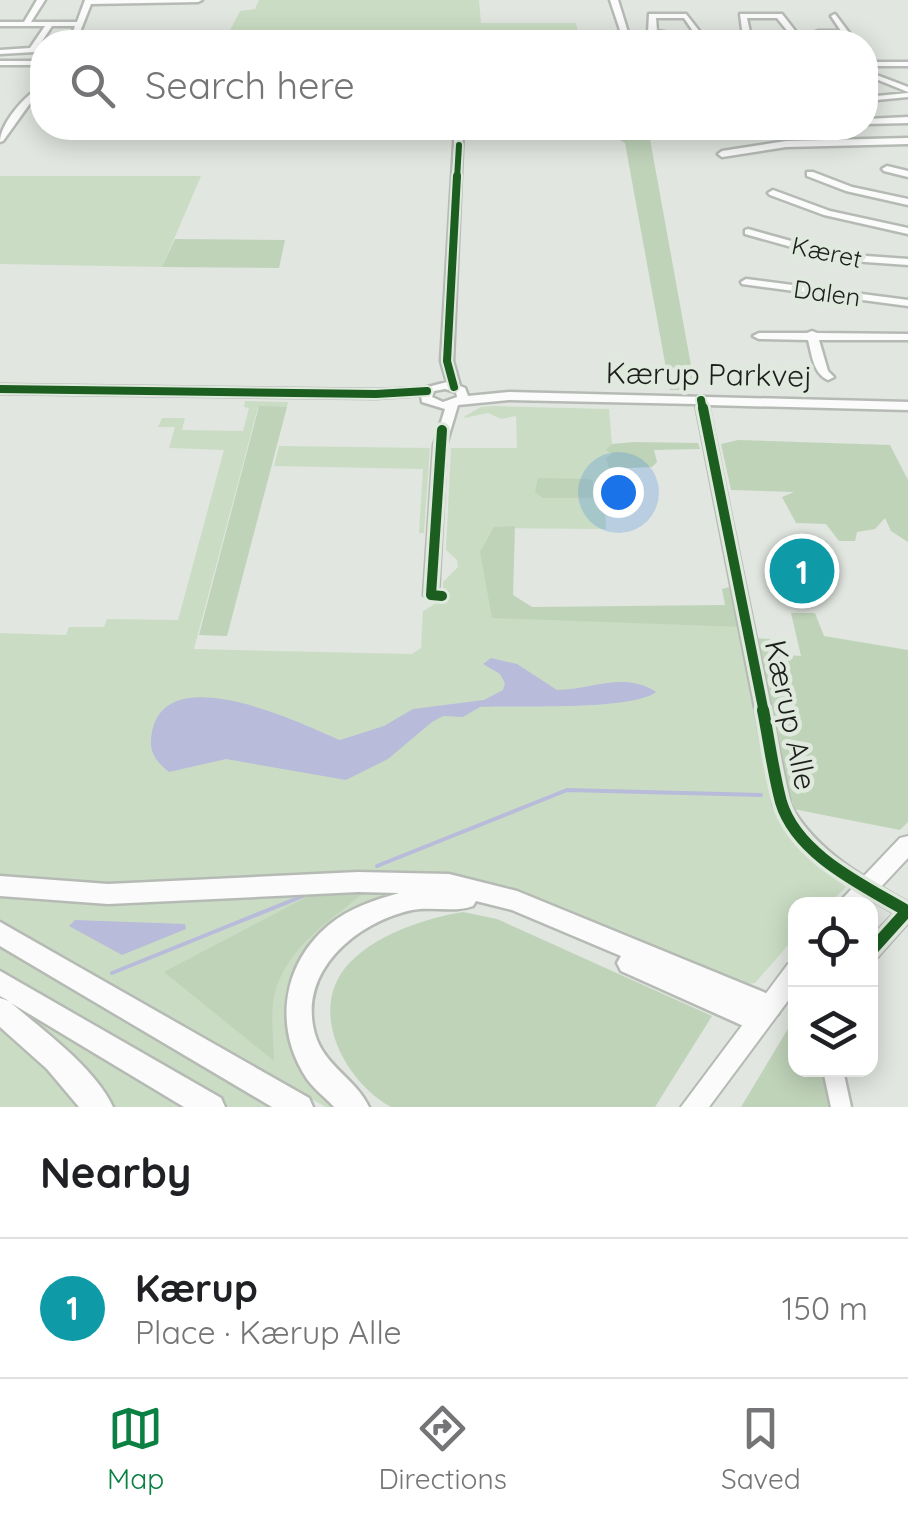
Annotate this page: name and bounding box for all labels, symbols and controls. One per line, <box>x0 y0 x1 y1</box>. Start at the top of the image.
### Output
search box <box>30 30 878 140</box>
icon: search <box>65 58 120 113</box>
text: Search here <box>145 61 355 109</box>
street label: Kæret <box>789 229 865 274</box>
street label: Dalen <box>792 272 863 313</box>
street label: Kærup Parkvej <box>605 353 813 395</box>
your location <box>593 467 644 518</box>
pin: 1 <box>770 534 834 608</box>
street label: Kærup Alle <box>757 636 825 793</box>
map controls <box>788 897 878 1077</box>
button: locate <box>788 897 878 987</box>
button: layers <box>788 987 878 1077</box>
text: Nearby <box>40 1146 191 1199</box>
text: Kærup <box>135 1264 258 1312</box>
text: 1 <box>66 1288 79 1328</box>
text: 150 m <box>782 1288 868 1328</box>
text: Place · Kærup Alle <box>135 1312 402 1352</box>
tab: Map <box>107 1401 164 1496</box>
tab: Directions <box>378 1401 507 1496</box>
tab: Saved <box>721 1401 801 1496</box>

